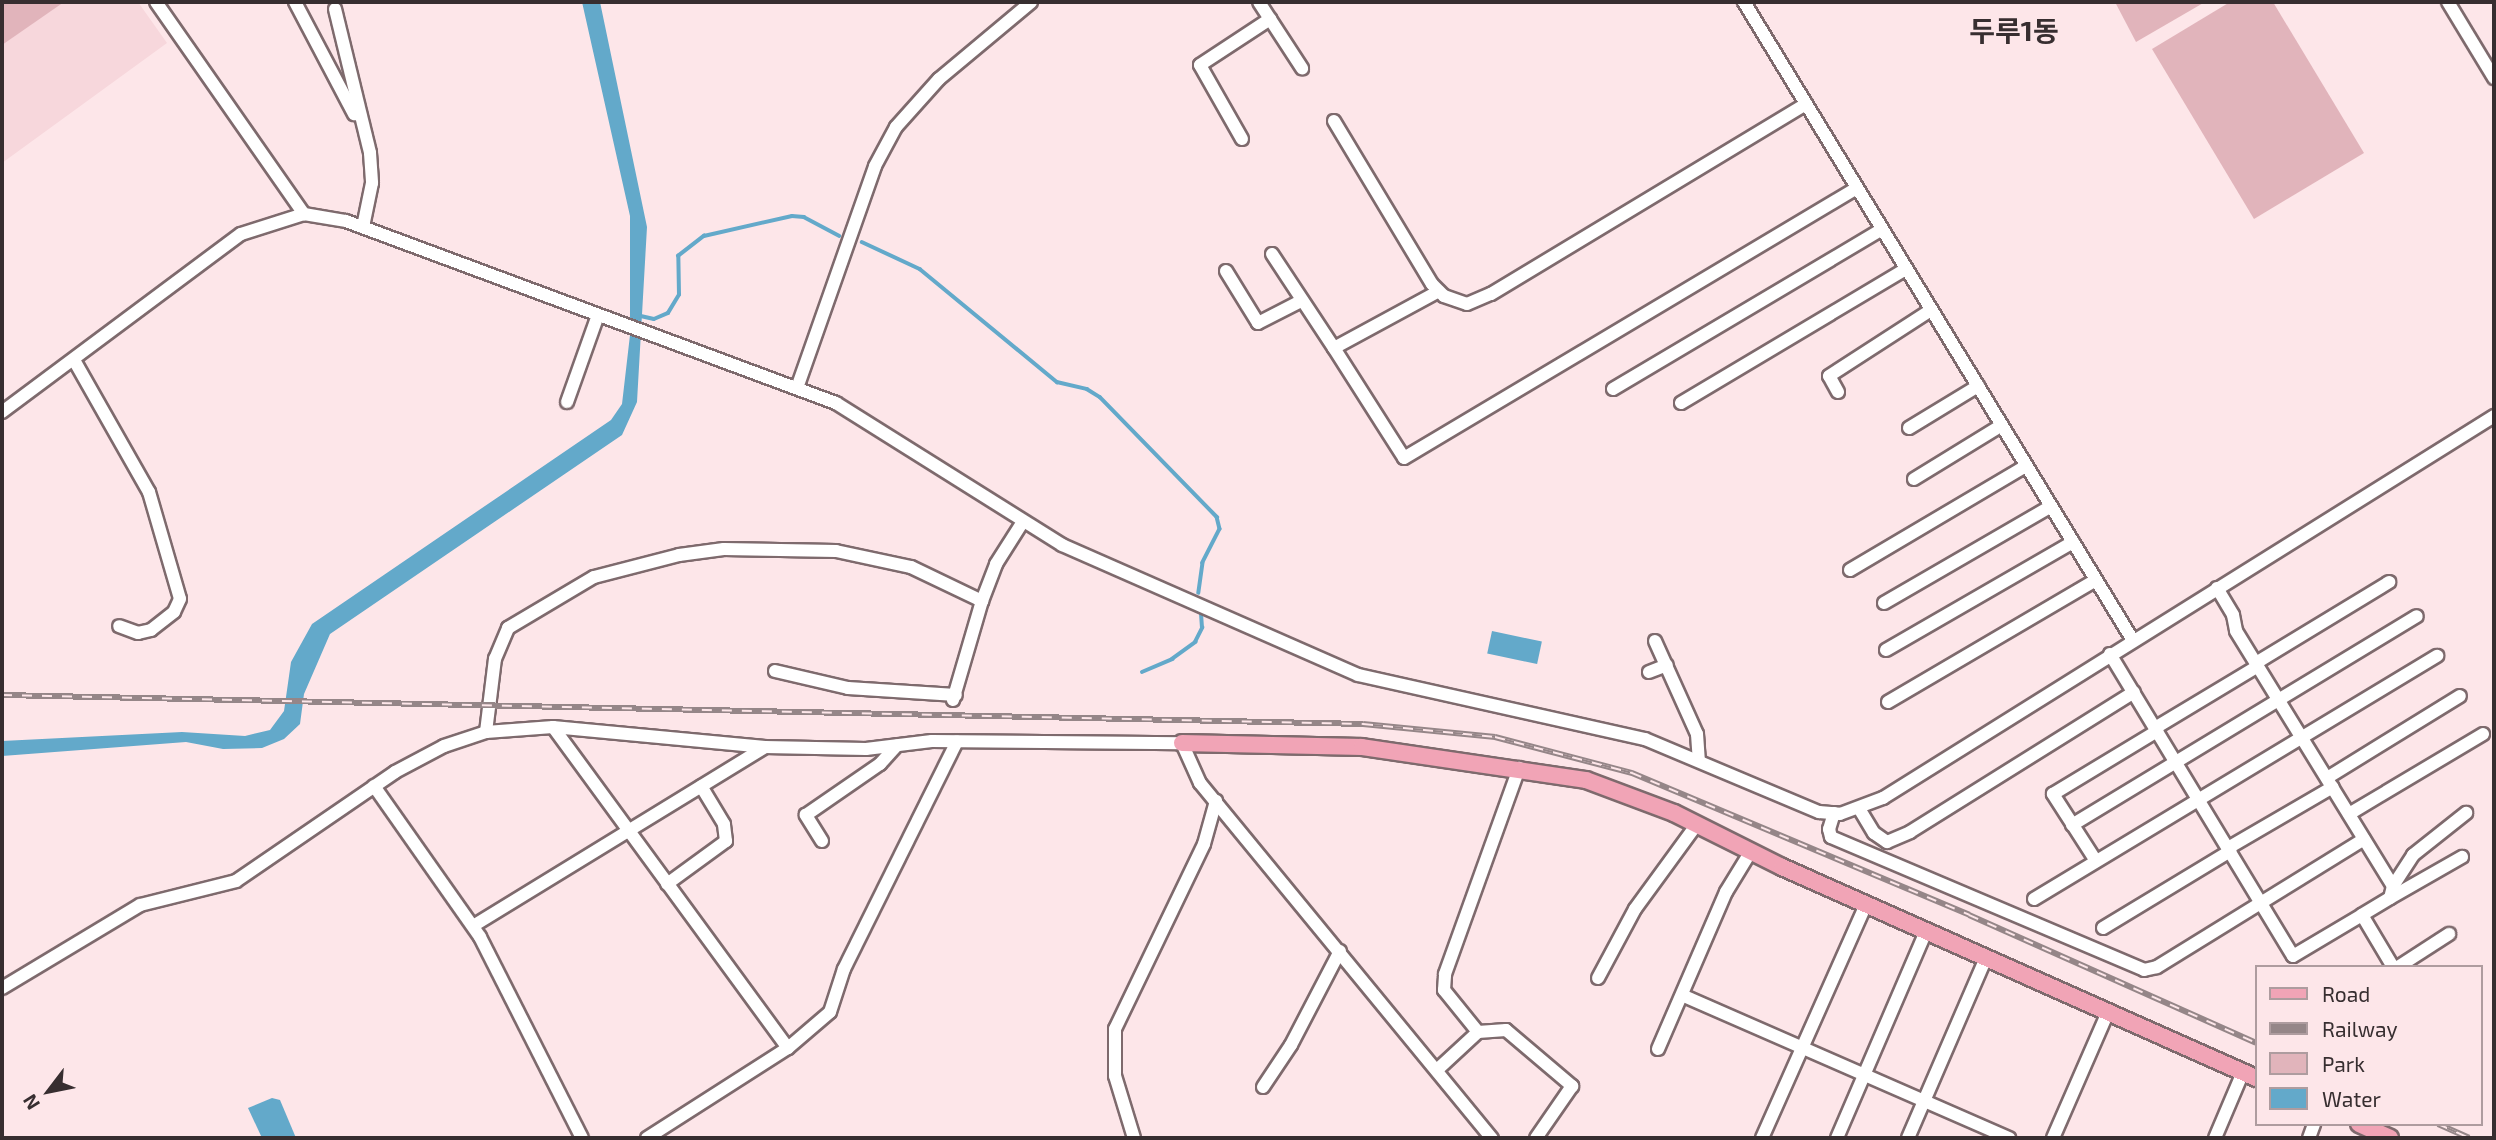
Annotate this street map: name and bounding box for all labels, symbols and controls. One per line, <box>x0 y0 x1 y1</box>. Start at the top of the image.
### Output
district label: 두루1동 <box>1969 13 2059 47</box>
legend <box>2254 965 2482 1126</box>
text: Road <box>2322 981 2370 1006</box>
text: Railway <box>2322 1016 2398 1041</box>
text: Park <box>2322 1051 2365 1076</box>
north arrow <box>14 1056 84 1126</box>
text: Water <box>2322 1086 2381 1111</box>
text: N <box>17 1090 44 1114</box>

